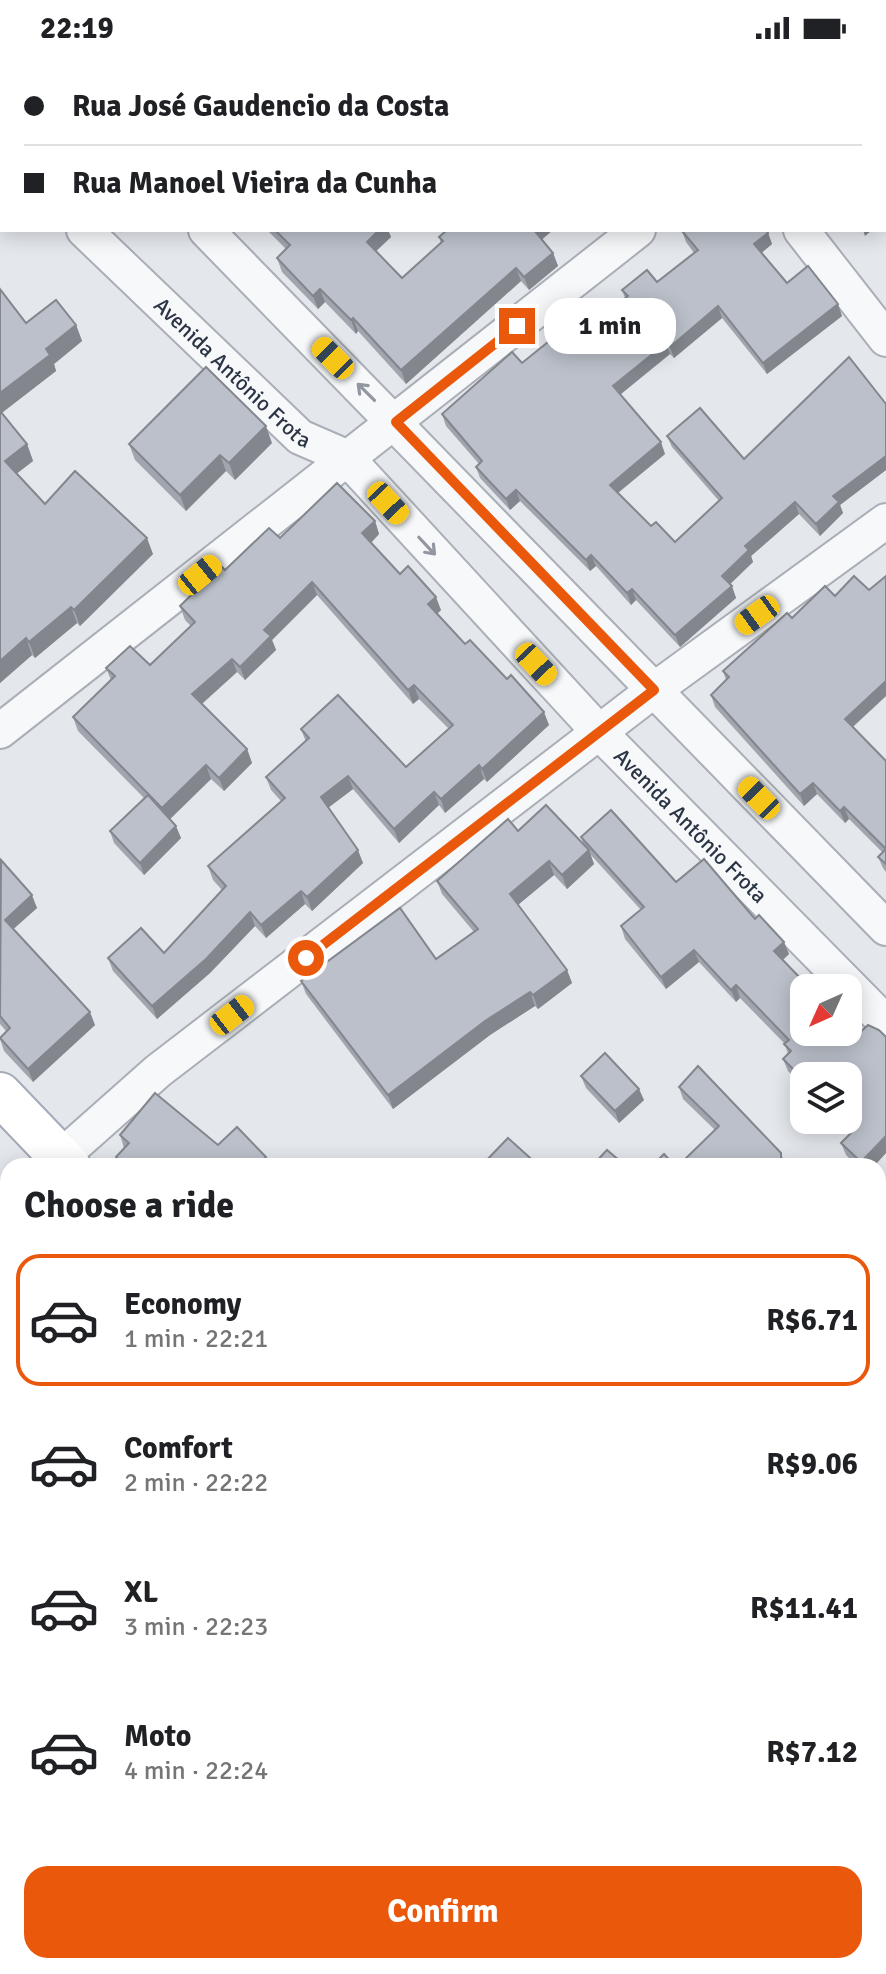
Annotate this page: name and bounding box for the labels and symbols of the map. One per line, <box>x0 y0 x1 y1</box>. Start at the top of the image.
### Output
street label: Avenida Antônio Frota <box>148 292 315 454</box>
callout: 1 min <box>545 298 677 354</box>
route end <box>499 308 535 344</box>
car <box>308 333 358 383</box>
one-way arrow <box>357 383 376 402</box>
car <box>363 477 413 529</box>
one-way arrow <box>418 535 436 555</box>
car <box>174 551 226 599</box>
car <box>731 591 783 639</box>
car <box>511 638 561 690</box>
street label: Avenida Antônio Frota <box>608 742 773 909</box>
car <box>734 772 784 824</box>
route start <box>288 940 324 976</box>
north arrow <box>790 974 862 1046</box>
car <box>206 991 258 1039</box>

